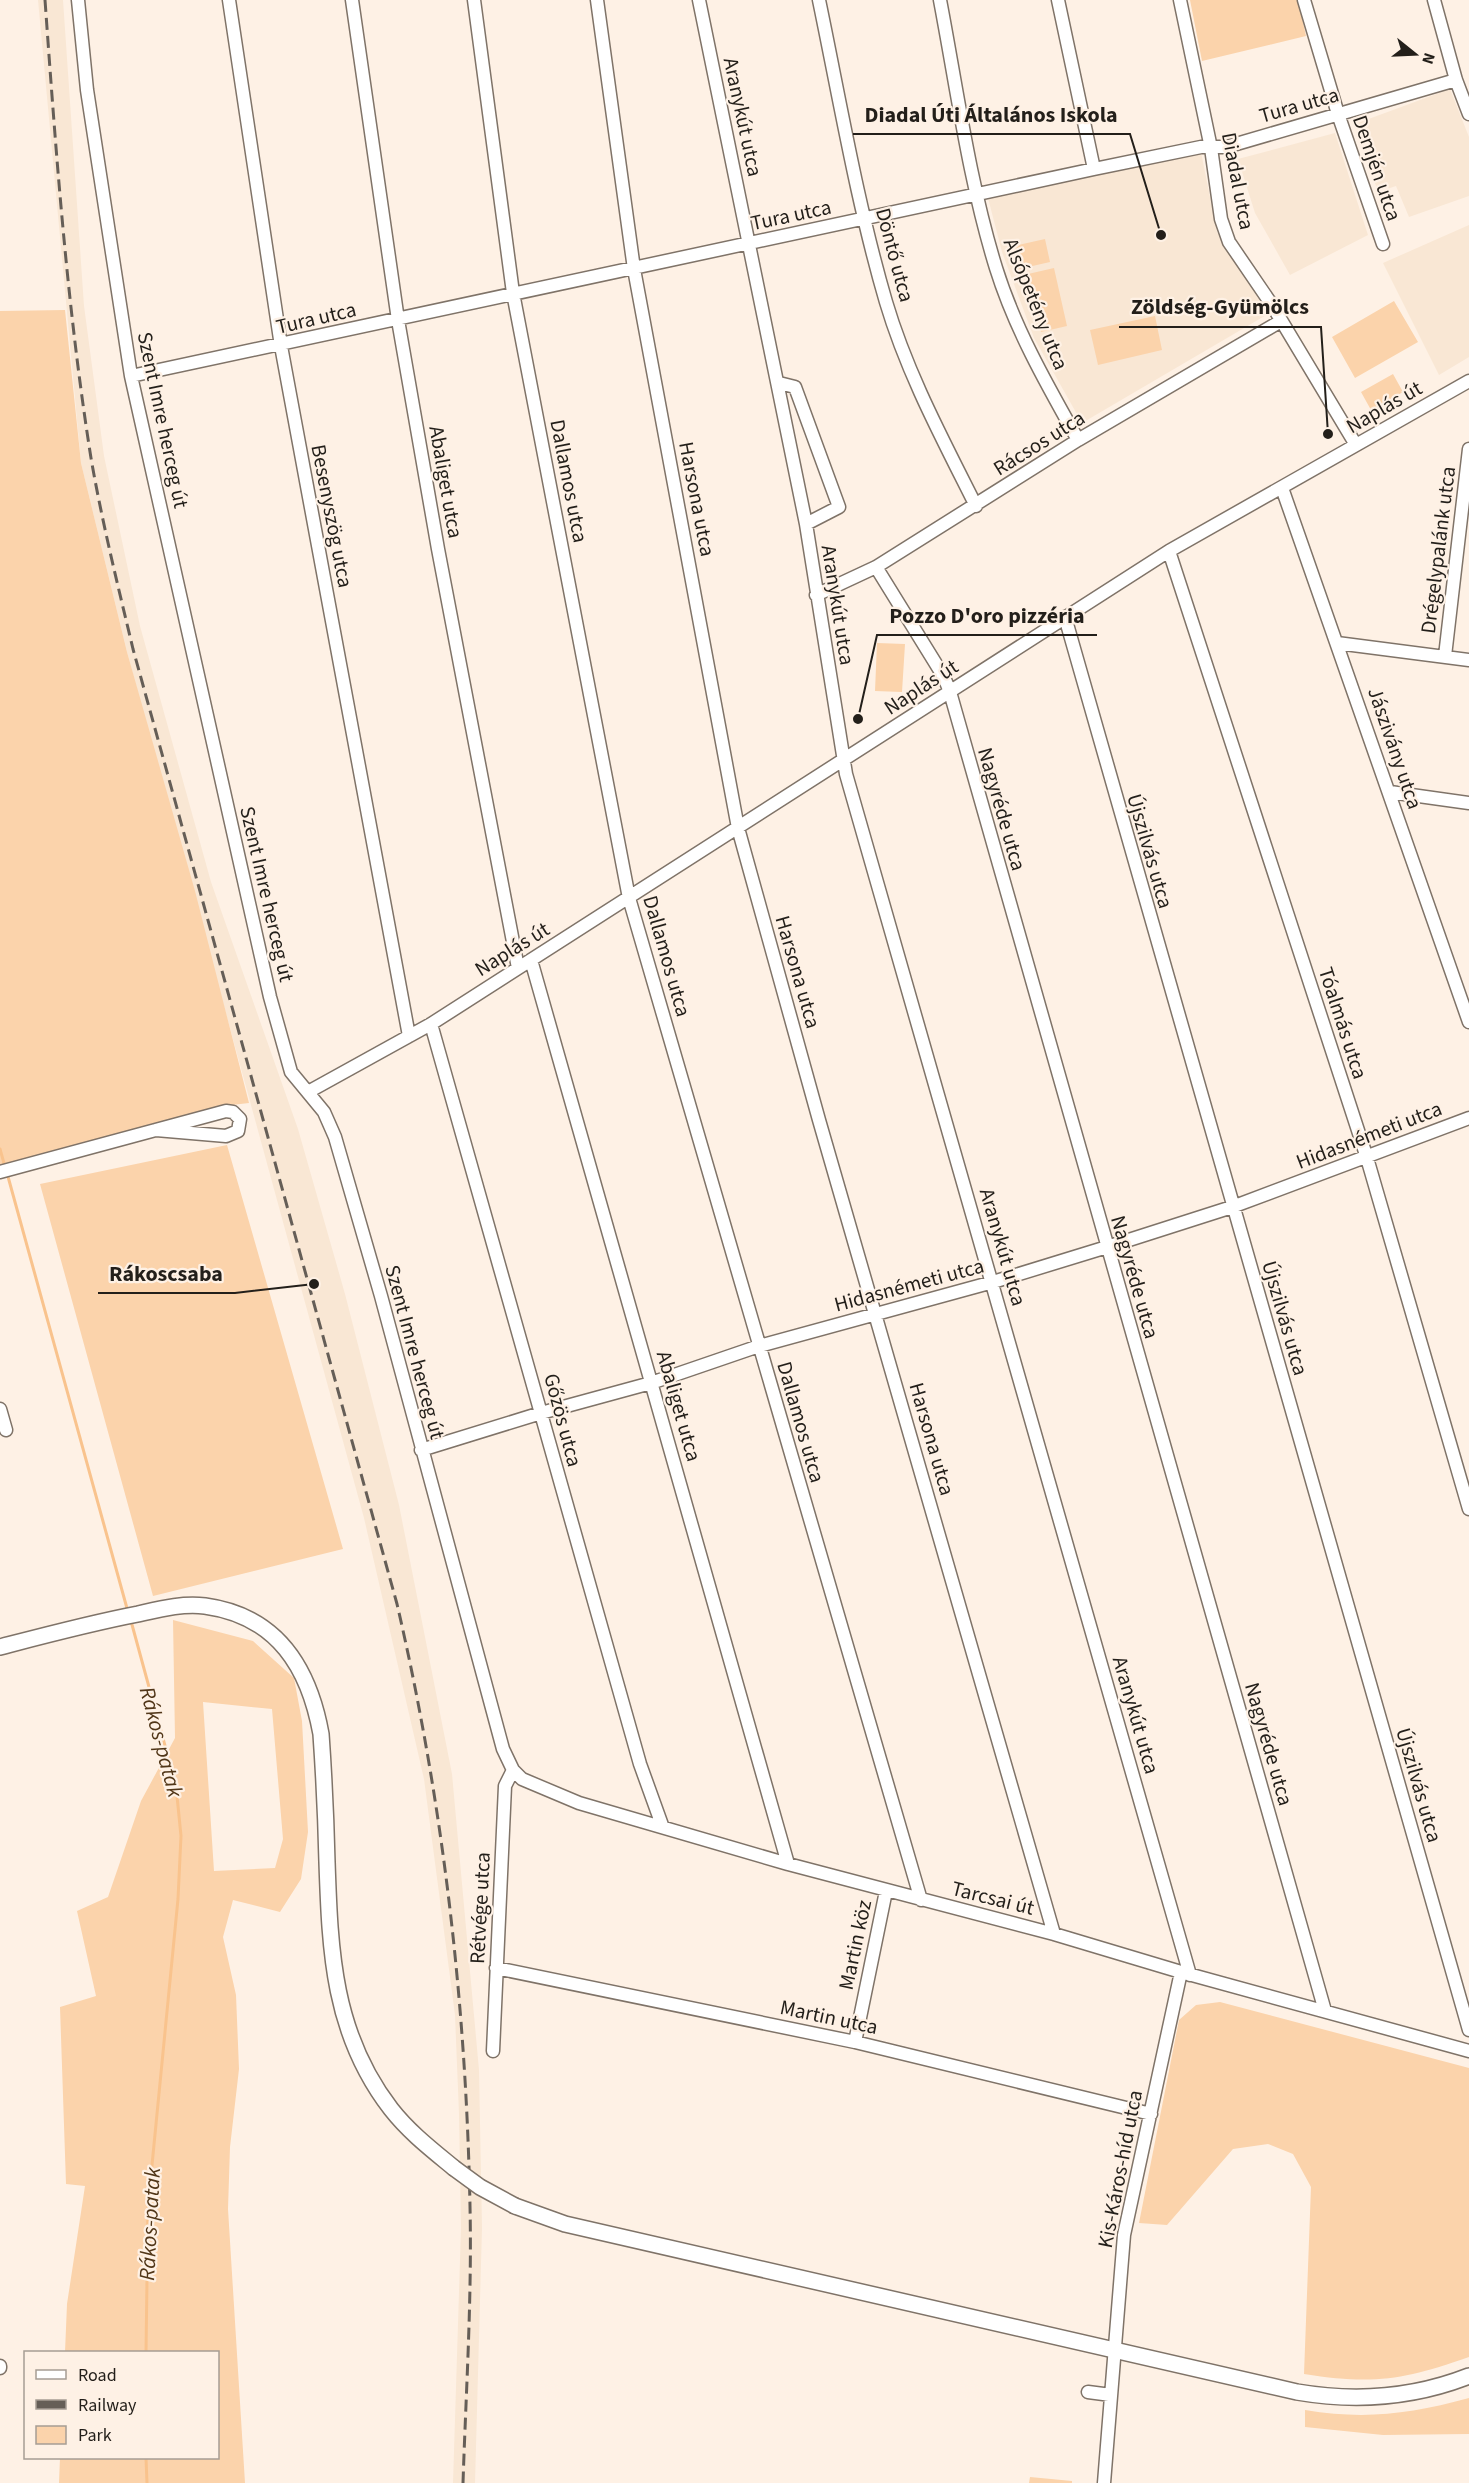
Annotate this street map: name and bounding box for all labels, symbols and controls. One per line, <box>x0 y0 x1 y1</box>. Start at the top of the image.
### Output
north arrow <box>1385 24 1445 84</box>
text: N <box>1416 50 1440 67</box>
street label: Aranykút utca <box>716 55 770 179</box>
street label: Tura utca <box>1256 79 1342 131</box>
callout: Diadal Úti Általános Iskola <box>853 94 1130 134</box>
text: Diadal Úti Általános Iskola <box>864 99 1118 131</box>
street label: Demjén utca <box>1345 111 1409 225</box>
street label: Diadal utca <box>1214 130 1262 232</box>
street label: Tura utca <box>748 192 834 238</box>
street label: Döntő utca <box>868 205 922 305</box>
street label: Alsópetény utca <box>996 234 1076 374</box>
callout: Zöldség-Gyümölcs <box>1119 287 1321 327</box>
text: Zöldség-Gyümölcs <box>1131 291 1309 323</box>
street label: Tura utca <box>273 294 359 342</box>
street label: Szent Imre herceg út <box>130 329 196 511</box>
street label: Naplás út <box>1340 373 1428 441</box>
street label: Rácsos utca <box>987 403 1091 483</box>
street label: Dallamos utca <box>542 417 596 545</box>
street label: Abaliget utca <box>421 423 471 541</box>
street label: Harsona utca <box>671 439 723 559</box>
street label: Besenyszög utca <box>303 442 361 590</box>
street label: Drégelypalánk utca <box>1413 465 1463 635</box>
street label: Aranykút utca <box>814 543 862 667</box>
callout: Pozzo D'oro pizzéria <box>877 595 1097 635</box>
text: Pozzo D'oro pizzéria <box>889 600 1085 632</box>
street label: Naplás út <box>878 652 964 722</box>
street label: Jászivány utca <box>1360 683 1430 813</box>
street label: Nagyréde utca <box>970 744 1034 874</box>
street label: Újszilvás utca <box>1119 790 1181 912</box>
street label: Szent Imre herceg út <box>232 803 302 985</box>
street label: Dallamos utca <box>635 892 699 1020</box>
street label: Harsona utca <box>768 912 828 1032</box>
street label: Naplás út <box>469 914 555 984</box>
street label: Tóalmás utca <box>1311 963 1375 1083</box>
street label: Hidasnémeti utca <box>1292 1093 1446 1177</box>
street label: Aranykút utca <box>972 1185 1034 1309</box>
street label: Nagyréde utca <box>1103 1212 1167 1342</box>
street label: Hidasnémeti utca <box>831 1251 987 1319</box>
callout: Rákoscsaba <box>98 1253 235 1293</box>
street label: Újszilvás utca <box>1254 1257 1316 1379</box>
text: Rákoscsaba <box>109 1258 223 1290</box>
street label: Szent Imre herceg út <box>377 1262 453 1442</box>
street label: Abaliget utca <box>649 1347 709 1465</box>
street label: Dallamos utca <box>769 1358 833 1486</box>
street label: Gőzös utca <box>536 1370 590 1470</box>
street label: Harsona utca <box>902 1379 962 1499</box>
street label: Aranykút utca <box>1105 1653 1167 1777</box>
street label: Nagyréde utca <box>1237 1679 1301 1809</box>
water label: Rákos-patak <box>131 1683 191 1801</box>
street label: Újszilvás utca <box>1388 1724 1450 1846</box>
street label: Rétvége utca <box>462 1851 498 1965</box>
street label: Tarcsai út <box>948 1873 1038 1923</box>
street label: Martin köz <box>831 1897 879 1993</box>
street label: Martin utca <box>777 1992 881 2042</box>
street label: Kis-Káros-híd utca <box>1090 2088 1150 2250</box>
water label: Rákos-patak <box>131 2166 169 2281</box>
legend <box>24 2351 219 2459</box>
text: Road <box>78 2363 117 2388</box>
text: Railway <box>78 2393 137 2418</box>
text: Park <box>78 2423 112 2448</box>

